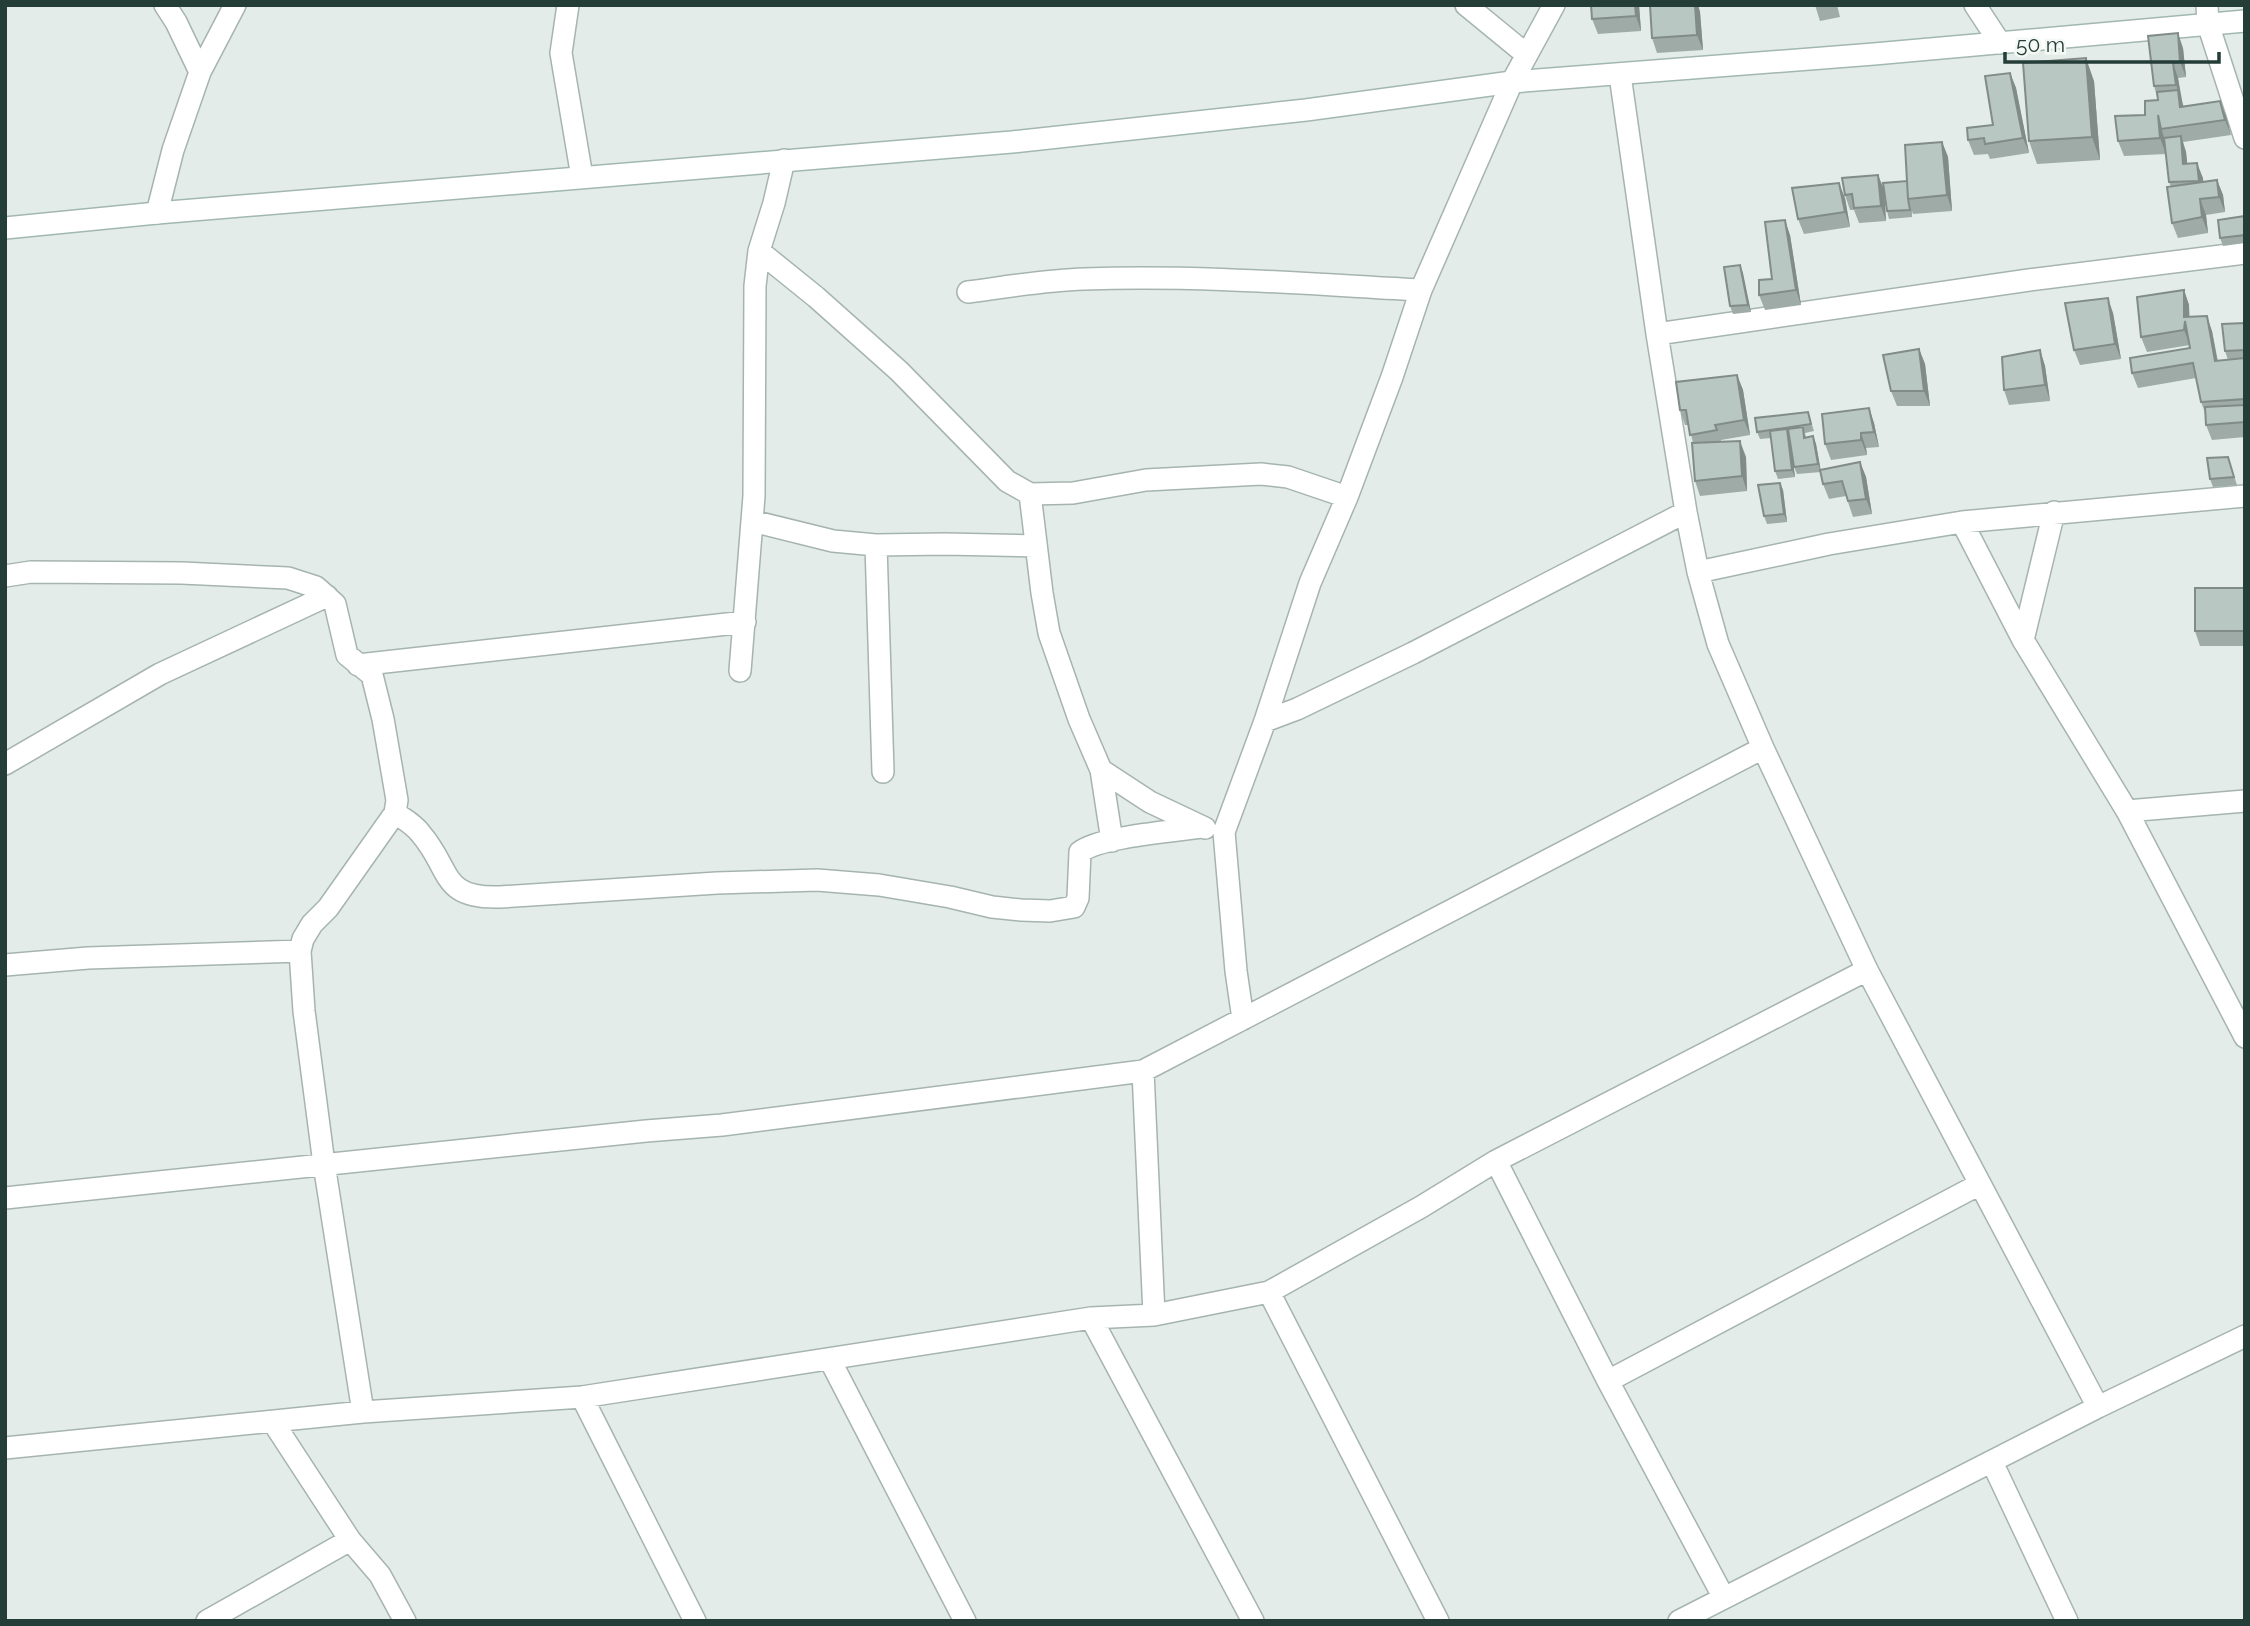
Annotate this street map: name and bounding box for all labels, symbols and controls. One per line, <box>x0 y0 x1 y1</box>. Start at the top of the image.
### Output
scale bar <box>2005 21 2218 65</box>
text: 50 m <box>2016 32 2065 57</box>

